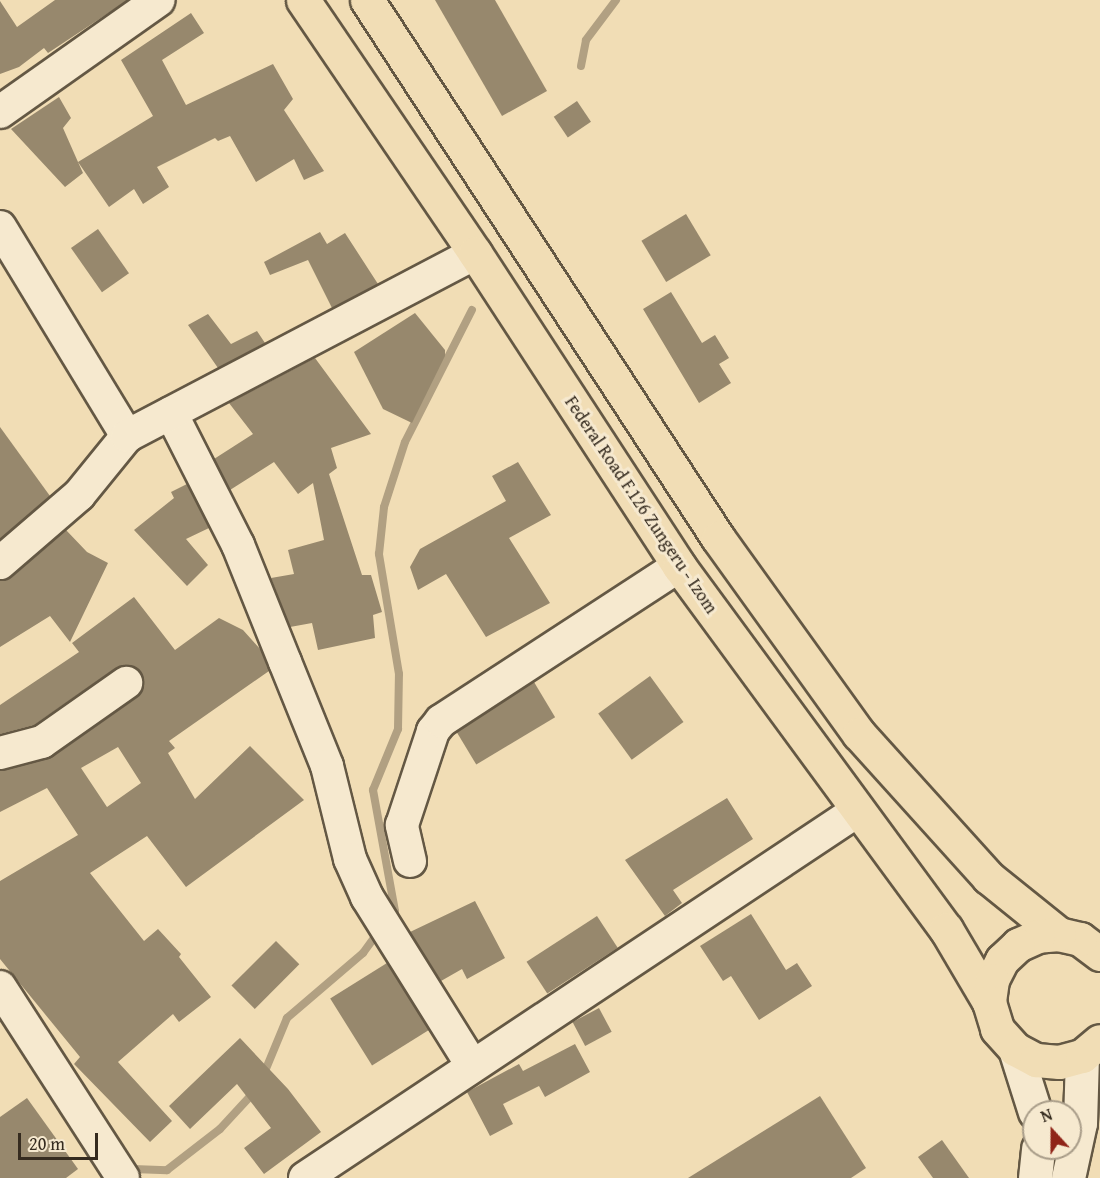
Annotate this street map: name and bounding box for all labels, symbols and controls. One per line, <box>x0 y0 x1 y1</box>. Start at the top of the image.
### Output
street label: Federal Road F.126 Zungeru - Izom <box>560 392 722 618</box>
north arrow <box>1022 1100 1082 1160</box>
text: N <box>1037 1102 1056 1128</box>
scale bar <box>21 1121 100 1159</box>
text: 20 m <box>29 1130 65 1157</box>

